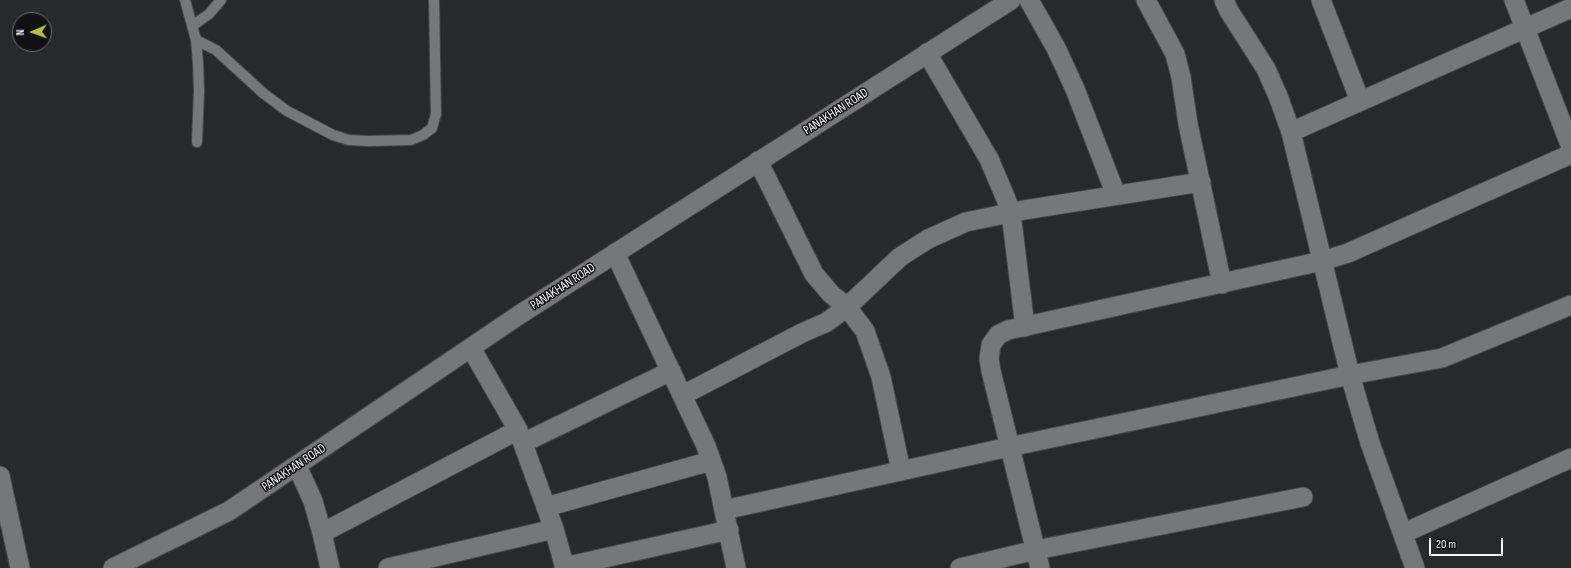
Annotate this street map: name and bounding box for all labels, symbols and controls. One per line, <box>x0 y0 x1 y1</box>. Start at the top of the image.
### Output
north arrow <box>12 12 52 52</box>
text: N <box>14 29 27 36</box>
street label: PANAKHAN ROAD <box>801 85 871 139</box>
street label: PANAKHAN ROAD <box>528 260 598 314</box>
street label: PANAKHAN ROAD <box>259 441 329 495</box>
scale bar <box>1431 530 1505 556</box>
text: 20 m <box>1436 537 1456 552</box>

